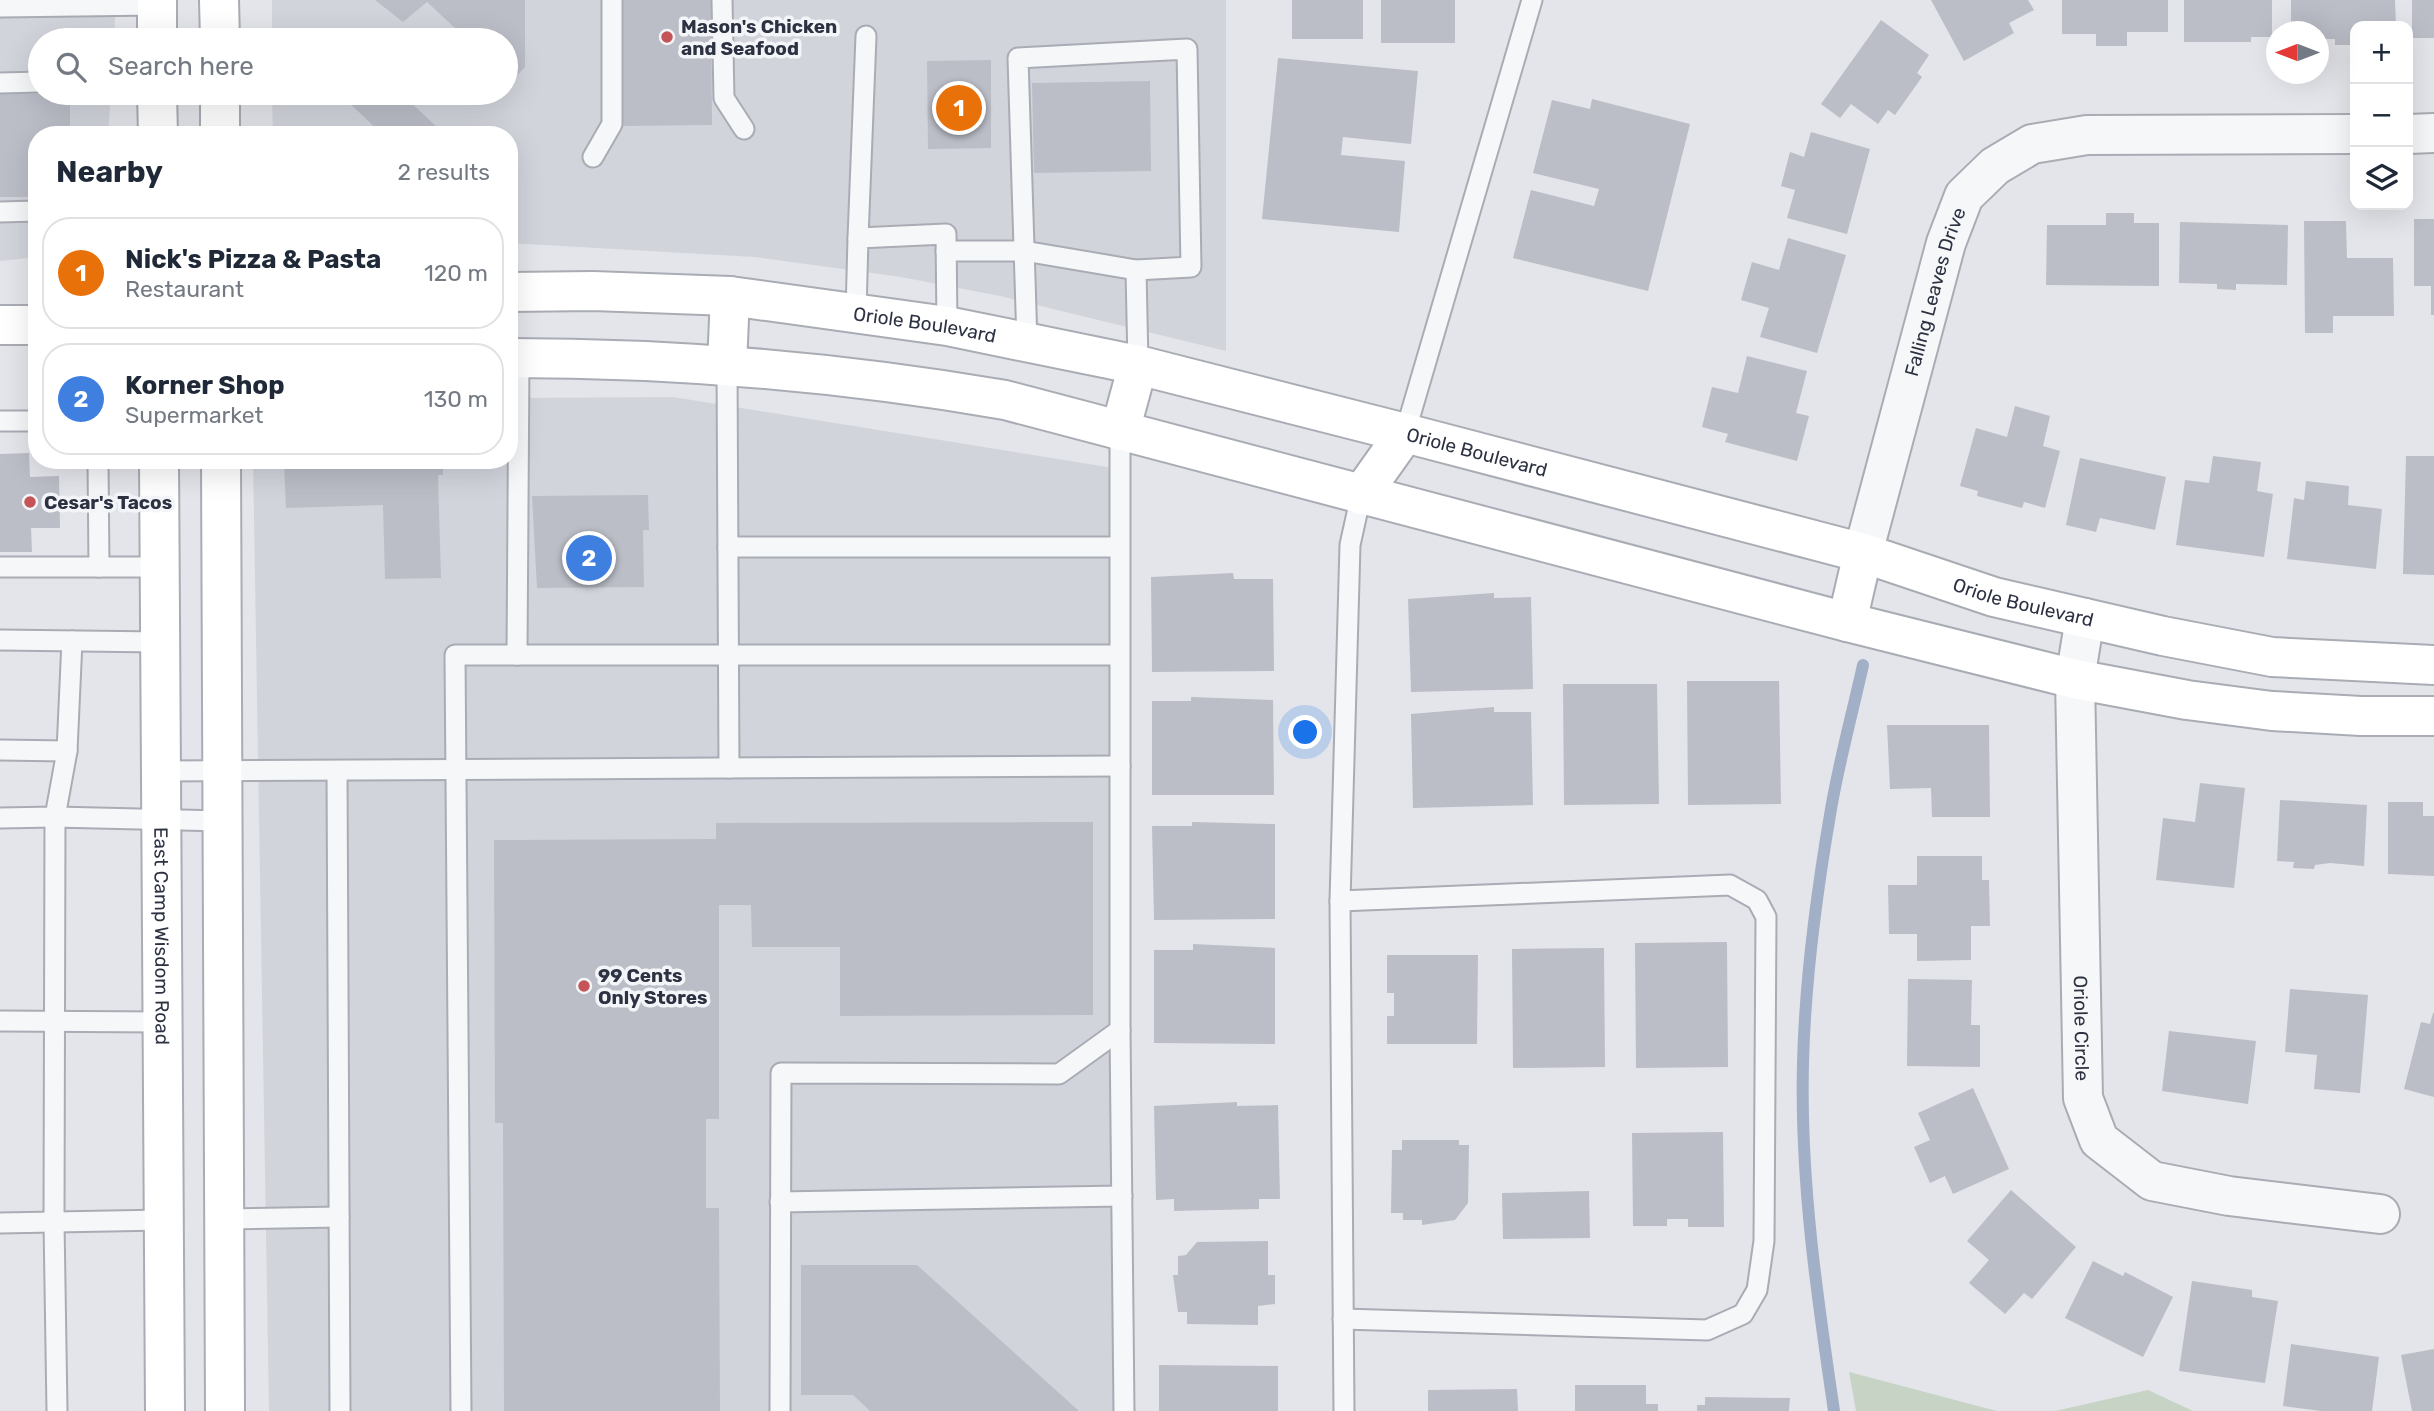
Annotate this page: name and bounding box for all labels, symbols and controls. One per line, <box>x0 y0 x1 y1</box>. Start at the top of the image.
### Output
place label: Mason's Chicken and Seafood <box>681 15 837 60</box>
north arrow <box>2266 21 2329 84</box>
map controls <box>2350 21 2413 210</box>
button: + <box>2350 21 2413 84</box>
search box <box>28 28 518 105</box>
marker: Mason's Chicken and Seafood <box>659 29 675 45</box>
icon: search <box>52 48 90 86</box>
text: Search here <box>108 51 254 82</box>
pin: 1 <box>936 82 982 134</box>
button: − <box>2350 84 2413 147</box>
button: layers <box>2350 147 2413 210</box>
text: Nearby <box>56 154 163 190</box>
text: 2 results <box>398 158 490 186</box>
street label: Falling Leaves Drive <box>1899 204 1970 379</box>
text: Nick's Pizza & Pasta <box>125 244 381 275</box>
text: 1 <box>75 259 87 287</box>
text: 120 m <box>424 259 488 287</box>
text: Restaurant <box>125 275 244 303</box>
street label: Oriole Boulevard <box>852 302 998 347</box>
text: Korner Shop <box>125 370 285 401</box>
text: 2 <box>74 385 88 413</box>
text: 130 m <box>424 385 488 413</box>
text: Supermarket <box>125 401 263 429</box>
street label: Oriole Boulevard <box>1404 422 1550 481</box>
place label: Cesar's Tacos <box>44 491 172 514</box>
marker: Cesar's Tacos <box>22 494 38 510</box>
pin: 2 <box>566 532 612 584</box>
street label: Oriole Boulevard <box>1950 573 2096 631</box>
your location <box>1288 715 1322 749</box>
street label: East Camp Wisdom Road <box>150 827 174 1045</box>
place label: 99 Cents Only Stores <box>598 964 708 1009</box>
street label: Oriole Circle <box>2069 975 2094 1081</box>
marker: 99 Cents Only Stores <box>576 978 592 994</box>

